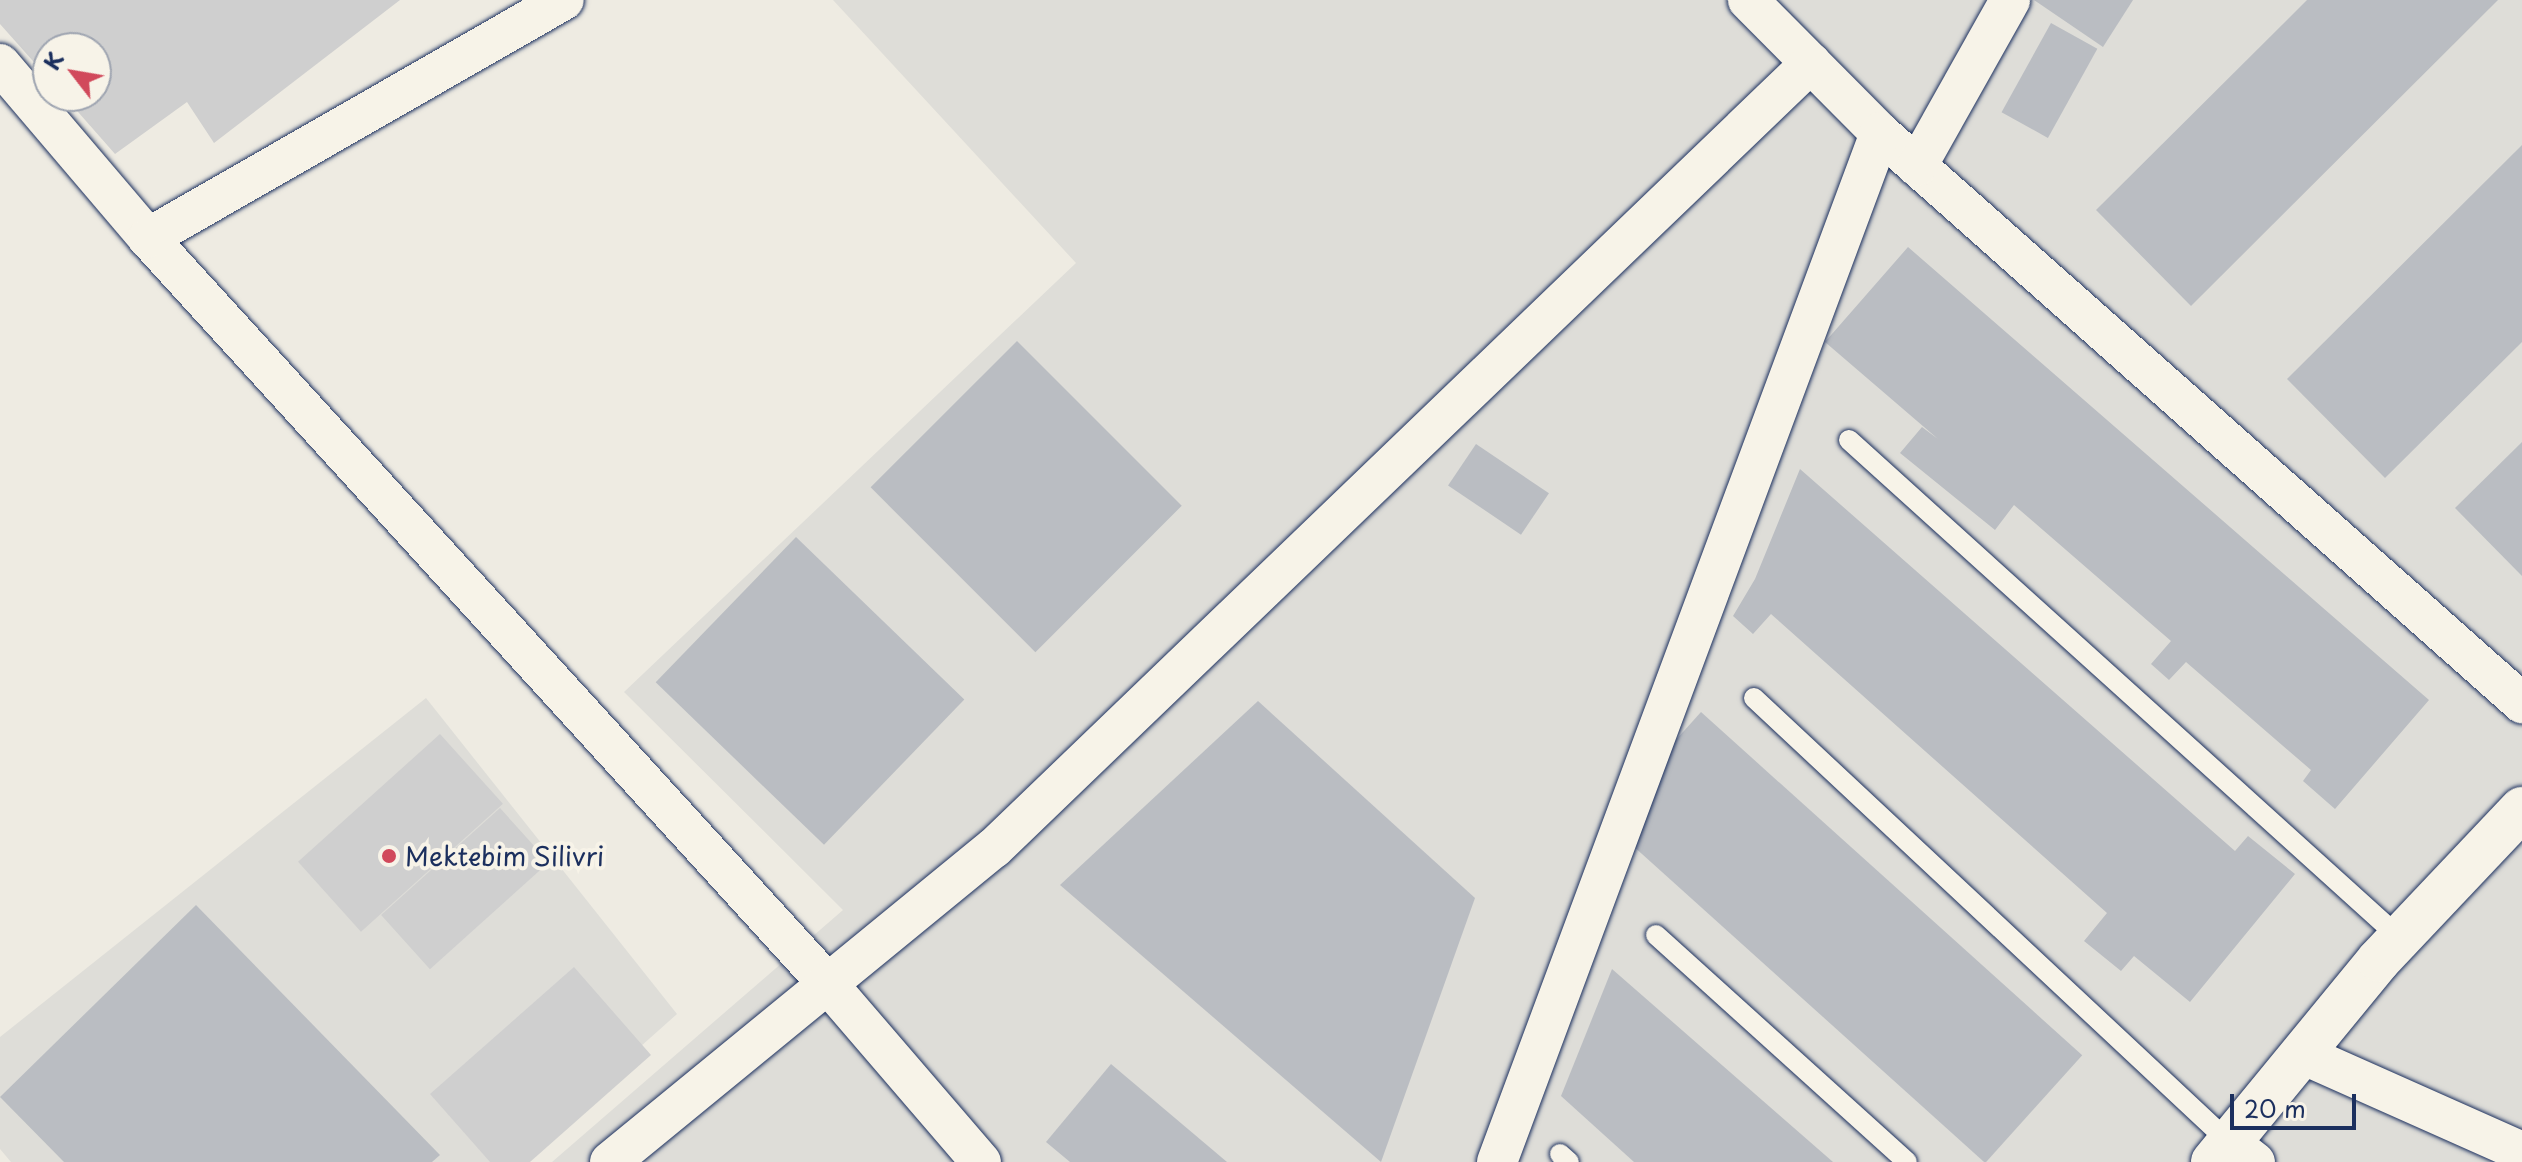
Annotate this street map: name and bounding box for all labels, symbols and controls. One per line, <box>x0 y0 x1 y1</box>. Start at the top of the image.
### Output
north arrow <box>32 32 112 112</box>
text: K <box>34 45 71 76</box>
place label: Mektebim Silivri <box>405 840 606 872</box>
marker: Mektebim Silivri <box>380 847 398 865</box>
scale bar <box>2234 1078 2360 1128</box>
text: 20 m <box>2244 1090 2306 1126</box>

